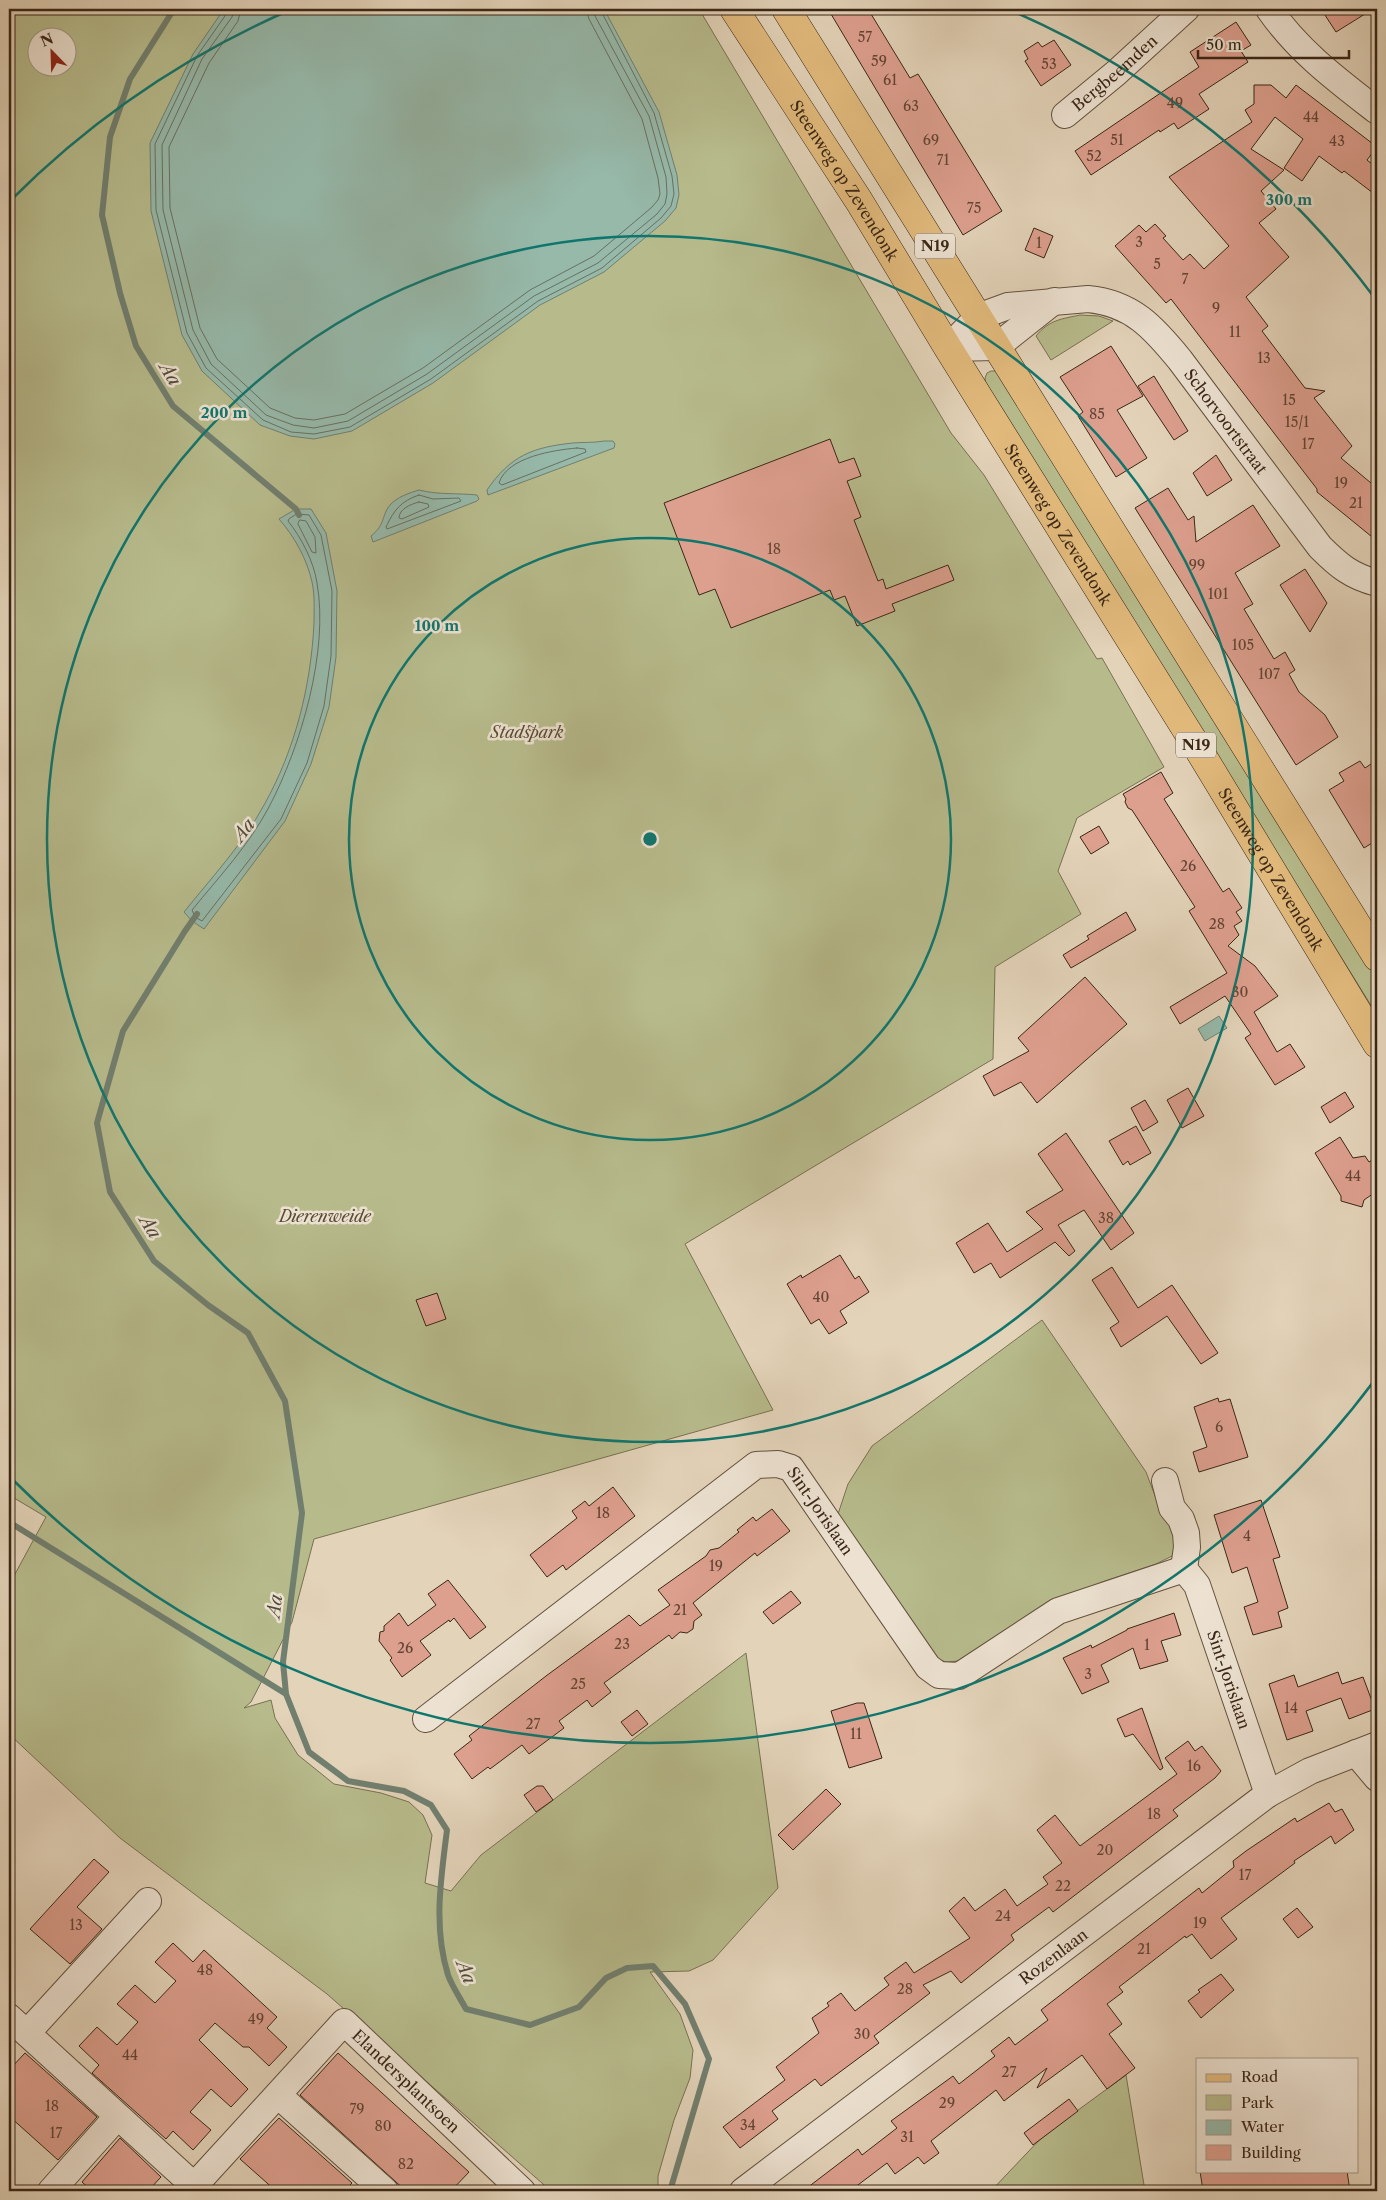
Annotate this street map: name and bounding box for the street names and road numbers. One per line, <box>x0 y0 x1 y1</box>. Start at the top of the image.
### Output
street label: Bergbeemden <box>1068 30 1161 115</box>
street label: Steenweg op Zevendonk <box>786 96 903 265</box>
road number: N19 <box>915 234 955 258</box>
street label: Schorvoortstraat <box>1180 365 1272 478</box>
street label: Steenweg op Zevendonk <box>1000 440 1117 610</box>
road number: N19 <box>1176 732 1216 758</box>
street label: Steenweg op Zevendonk <box>1214 784 1328 955</box>
street label: Sint-Jorislaan <box>783 1463 858 1559</box>
street label: Sint-Jorislaan <box>1203 1628 1255 1732</box>
street label: Rozenlaan <box>1015 1924 1091 1989</box>
street label: Elandersplantsoen <box>348 2025 464 2137</box>

